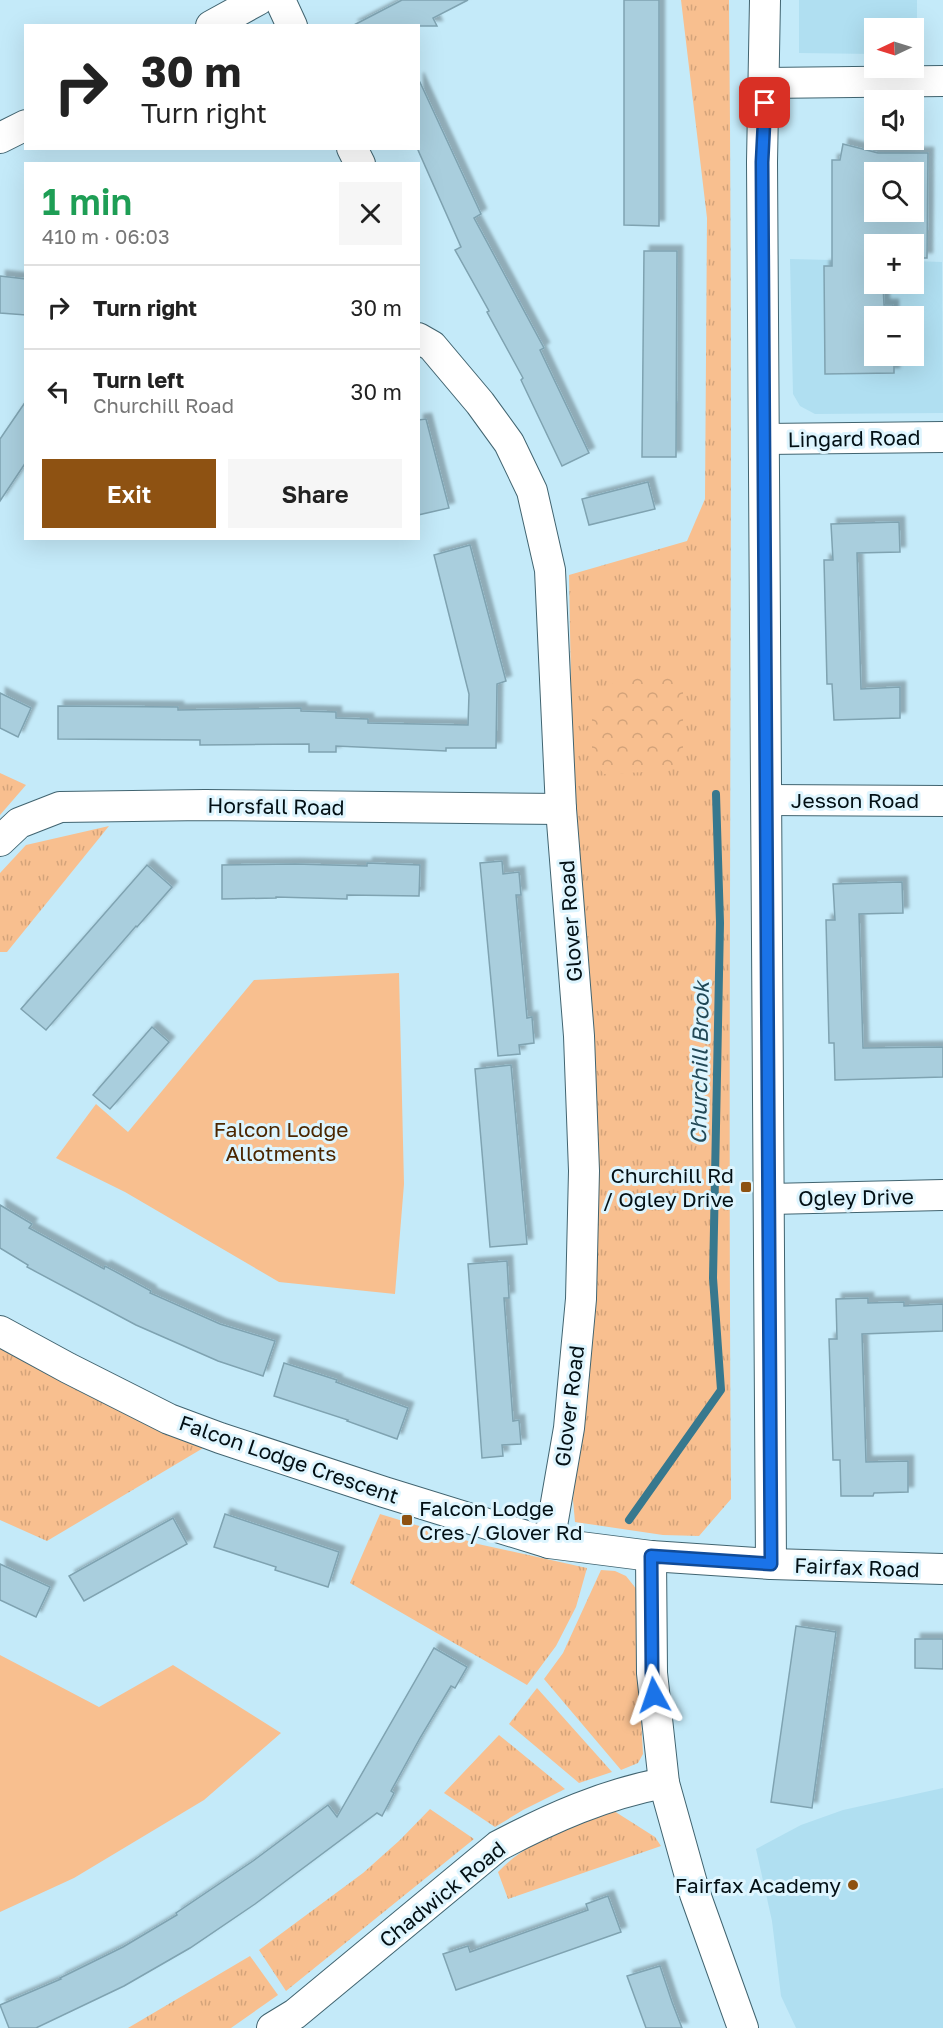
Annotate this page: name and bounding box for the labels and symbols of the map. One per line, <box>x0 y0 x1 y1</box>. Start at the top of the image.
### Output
north arrow <box>864 18 924 78</box>
pin <box>739 77 790 128</box>
street label: Lingard Road <box>787 424 921 452</box>
street label: Jesson Road <box>791 787 919 813</box>
street label: Horsfall Road <box>207 792 345 820</box>
street label: Glover Road <box>553 859 587 983</box>
water label: Churchill Brook <box>684 979 714 1145</box>
park label: Falcon Lodge Allotments <box>213 1116 349 1166</box>
place label: Churchill Rd / Ogley Drive <box>603 1162 734 1212</box>
marker: Churchill Rd / Ogley Drive <box>739 1180 753 1194</box>
street label: Ogley Drive <box>798 1183 914 1211</box>
street label: Glover Road <box>549 1344 589 1468</box>
street label: Falcon Lodge Crescent <box>176 1409 402 1509</box>
place label: Falcon Lodge Cres / Glover Rd <box>419 1495 583 1545</box>
marker: Falcon Lodge Cres / Glover Rd <box>400 1513 414 1527</box>
street label: Fairfax Road <box>794 1552 920 1582</box>
position arrow <box>622 1663 686 1727</box>
street label: Chadwick Road <box>374 1835 510 1953</box>
place label: Fairfax Academy <box>675 1872 841 1898</box>
marker: Fairfax Academy <box>846 1878 860 1892</box>

